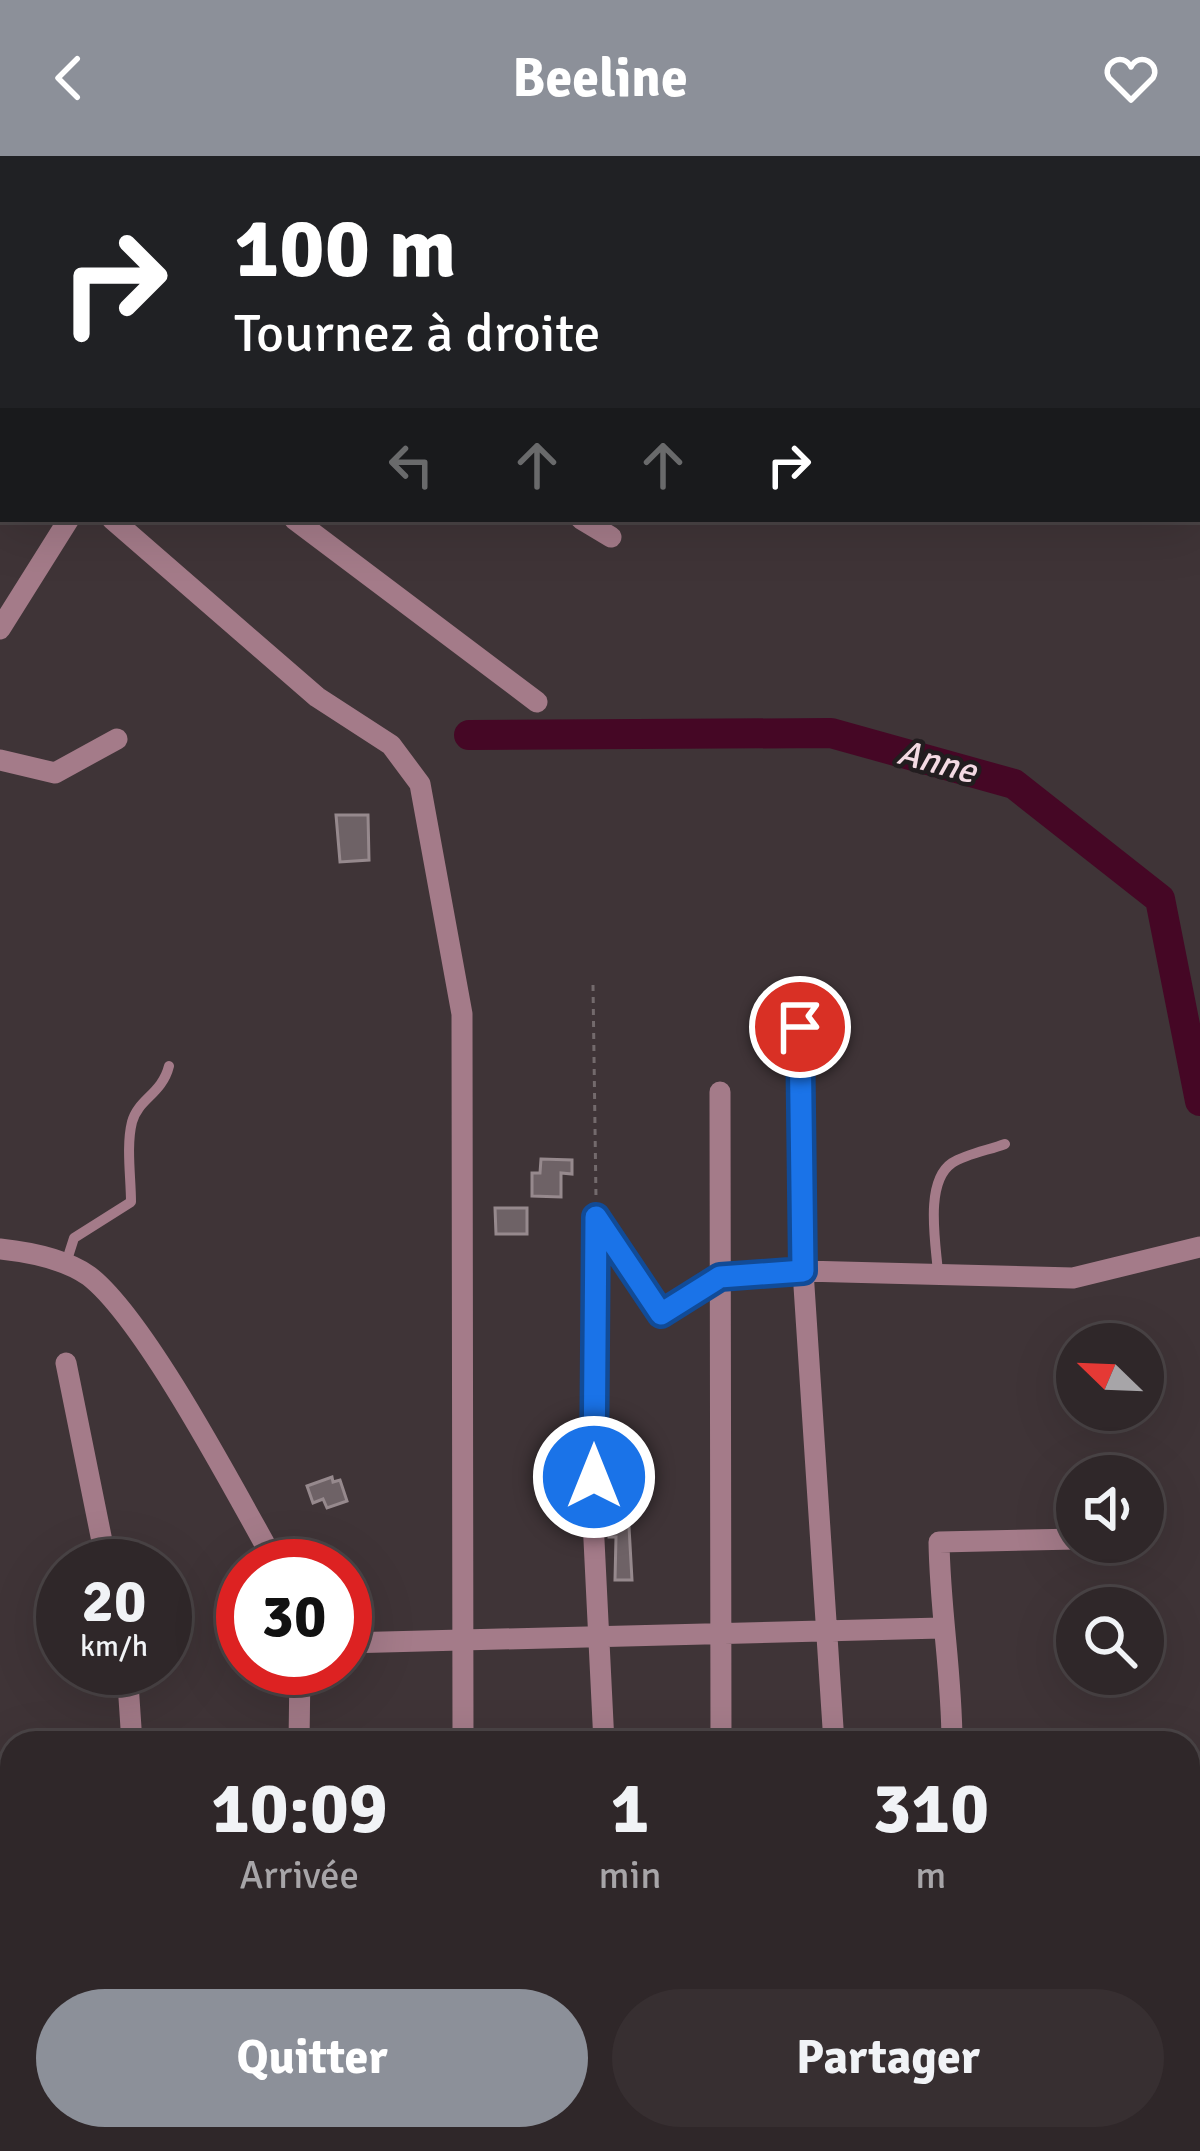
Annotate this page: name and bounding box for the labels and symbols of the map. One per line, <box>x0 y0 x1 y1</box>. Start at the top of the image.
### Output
water label: Anne <box>893 730 983 795</box>
pin <box>749 976 851 1078</box>
north arrow <box>1056 1323 1164 1431</box>
position arrow <box>531 1414 657 1540</box>
speed limit sign: 30 <box>216 1539 372 1695</box>

